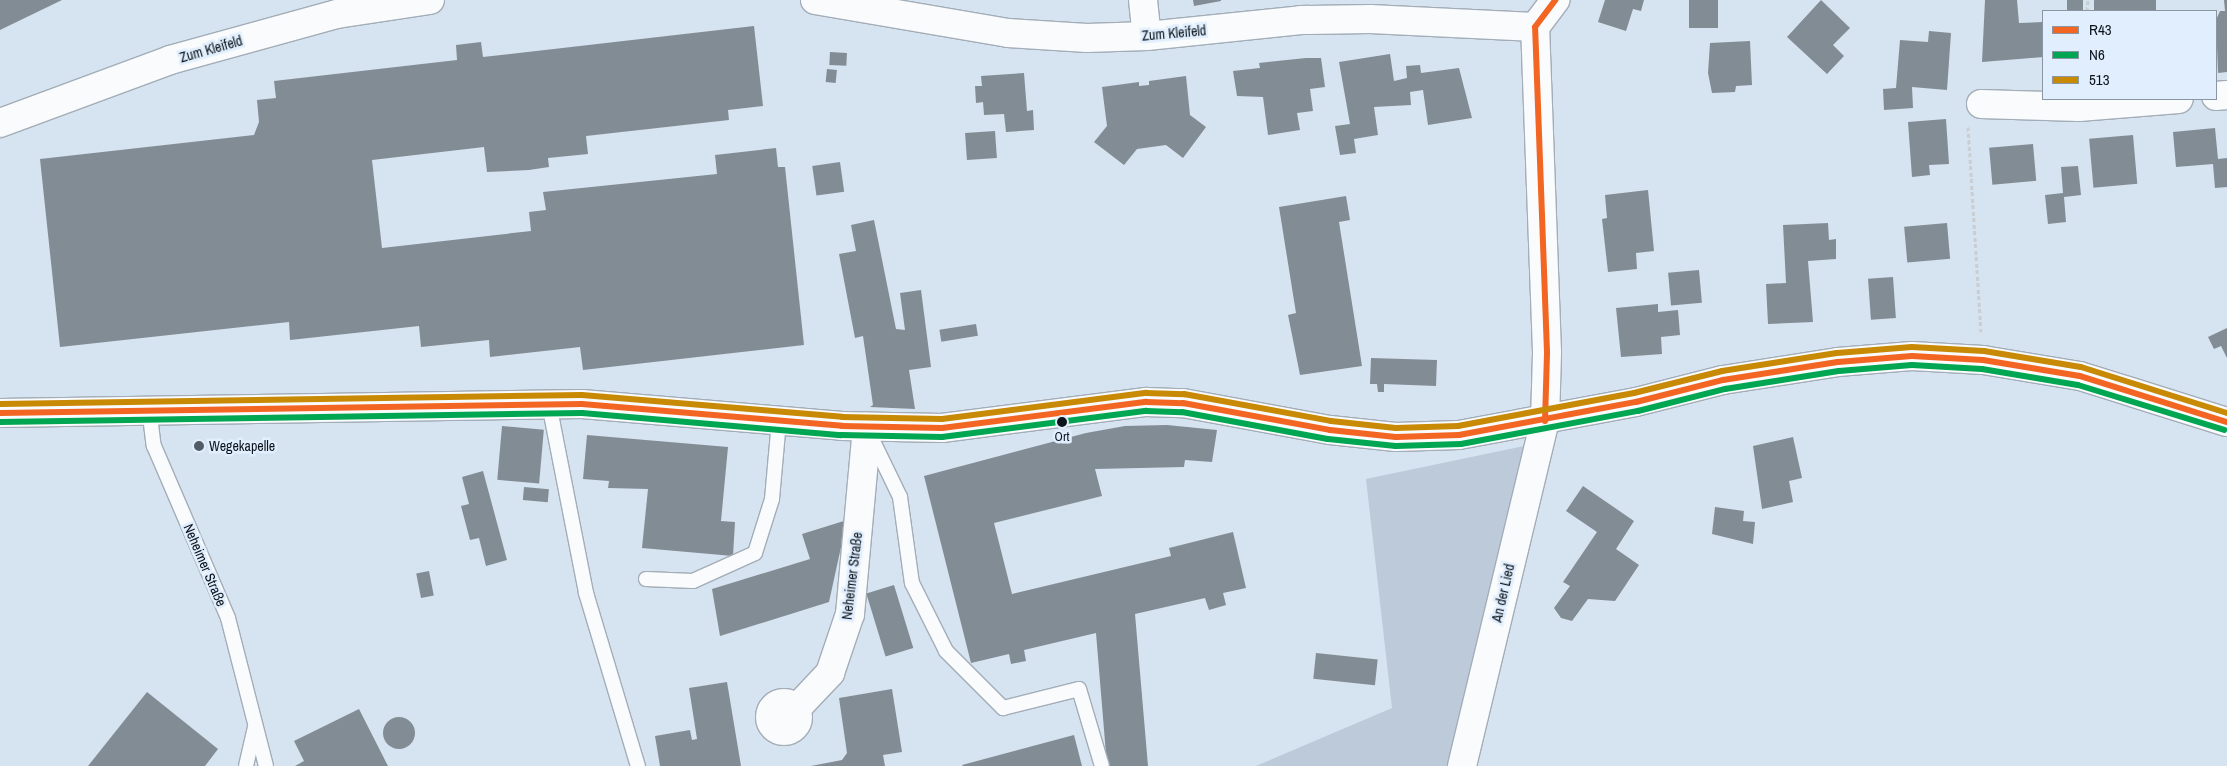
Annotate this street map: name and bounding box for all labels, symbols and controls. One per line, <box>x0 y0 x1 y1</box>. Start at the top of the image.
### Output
legend <box>2042 10 2217 100</box>
text: R43 <box>2089 19 2112 40</box>
street label: Zum Kleifeld <box>1141 22 1207 44</box>
street label: Zum Kleifeld <box>178 32 244 66</box>
text: N6 <box>2089 44 2105 65</box>
text: 513 <box>2089 69 2110 90</box>
marker: Ort <box>1057 417 1067 427</box>
place label: Ort <box>1055 429 1069 445</box>
place label: Wegekapelle <box>209 438 275 454</box>
marker: Wegekapelle <box>193 440 205 452</box>
street label: Neheimer Straße <box>180 521 230 609</box>
street label: Neheimer Straße <box>838 531 866 621</box>
street label: An der Lied <box>1488 562 1518 624</box>

